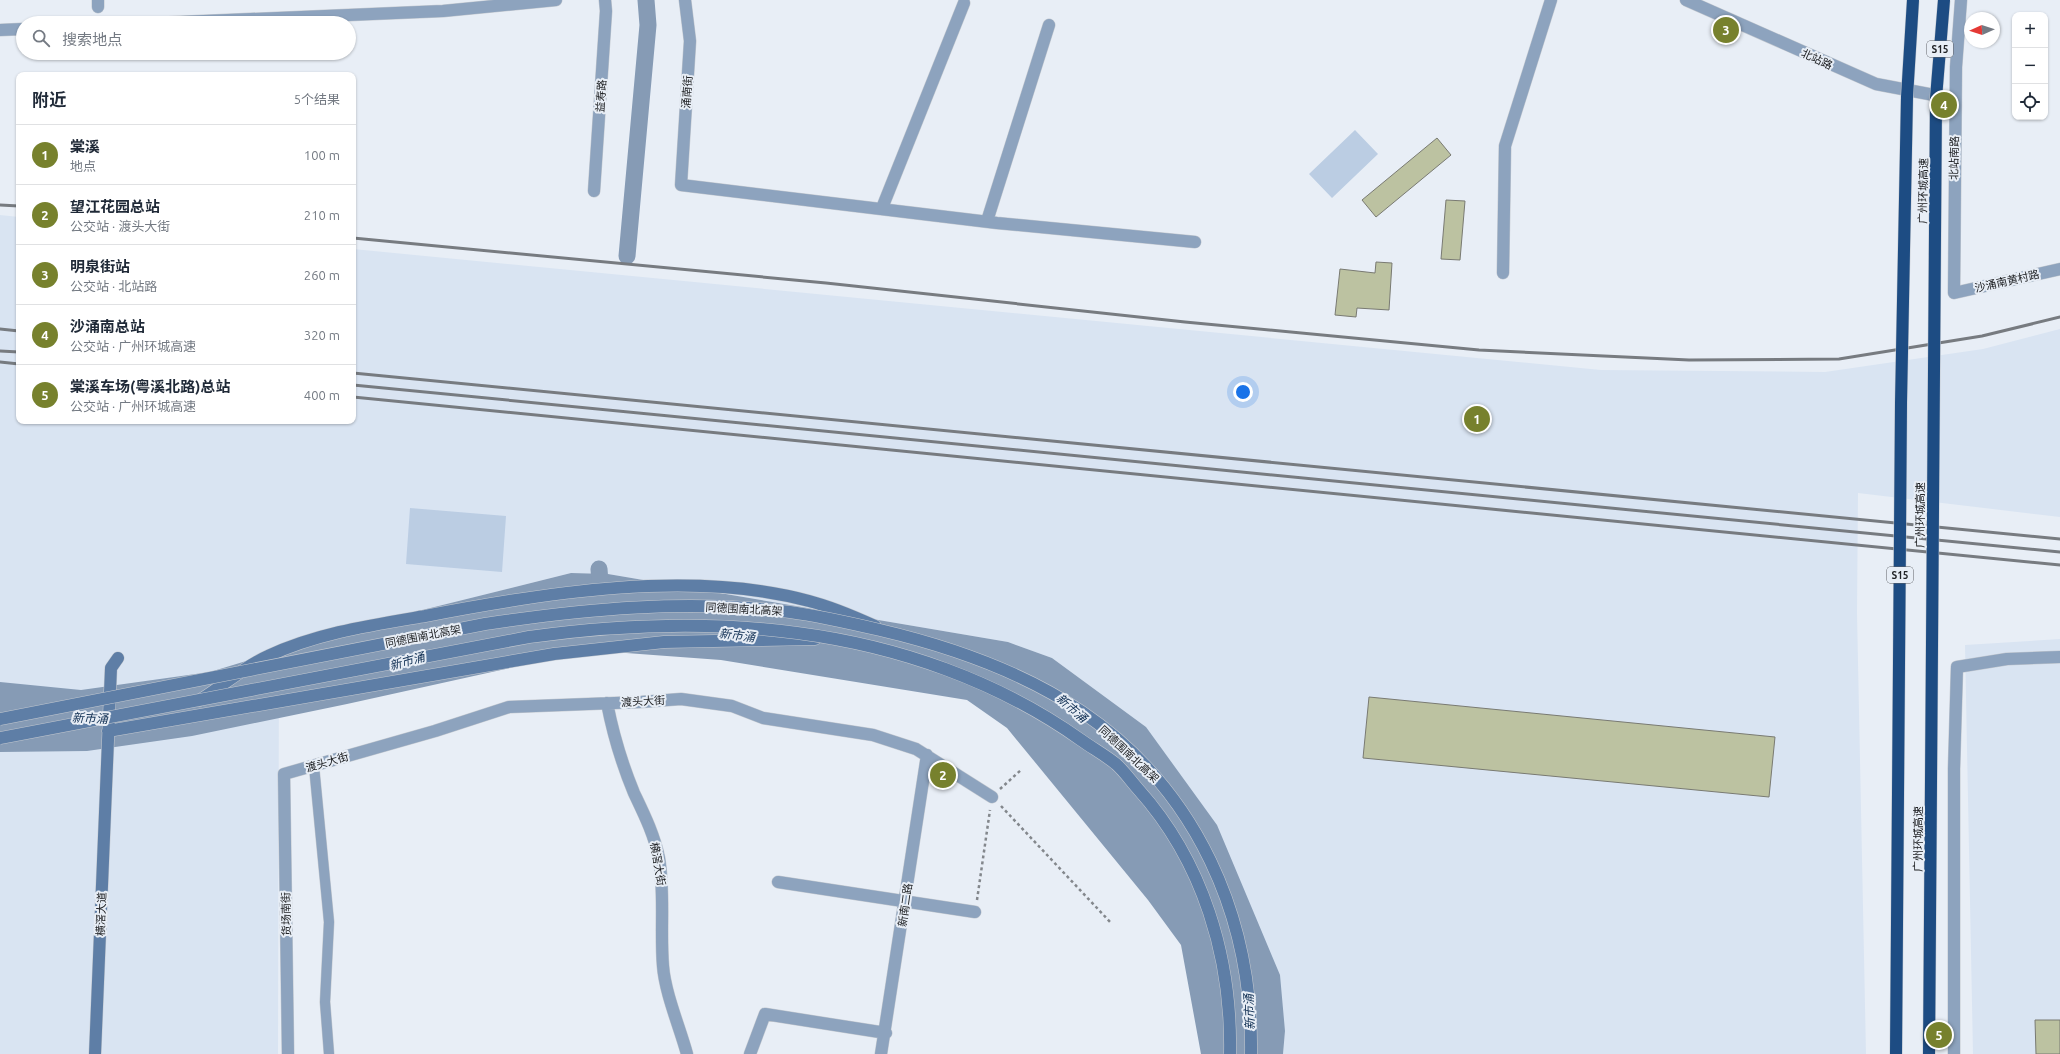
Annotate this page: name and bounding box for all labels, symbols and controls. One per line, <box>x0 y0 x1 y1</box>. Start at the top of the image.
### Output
north arrow <box>1964 12 2000 48</box>
map controls <box>2012 12 2048 120</box>
button: + <box>2012 12 2048 48</box>
pin: 3 <box>1713 15 1739 45</box>
search box <box>16 16 356 60</box>
icon: search <box>30 27 52 49</box>
text: 搜索地点 <box>62 31 122 48</box>
road number: S15 <box>1927 41 1953 57</box>
street label: 北站路 <box>1800 47 1834 71</box>
button: − <box>2012 48 2048 84</box>
street label: 涌南街 <box>680 75 694 109</box>
street label: 益寿路 <box>594 79 608 113</box>
button: locate <box>2012 84 2048 120</box>
text: 附近 <box>32 90 66 109</box>
pin: 4 <box>1931 90 1957 120</box>
text: 5个结果 <box>294 92 340 106</box>
street label: 北站南路 <box>1948 136 1960 180</box>
text: 棠溪 <box>70 138 100 155</box>
text: 1 <box>41 148 49 162</box>
text: 100 m <box>304 148 340 162</box>
street label: 广州环城高速 <box>1916 158 1930 224</box>
text: 地点 <box>70 159 96 173</box>
text: 望江花园总站 <box>70 198 160 215</box>
text: 2 <box>41 208 49 222</box>
text: 210 m <box>304 208 340 222</box>
text: 公交站 · 渡头大街 <box>70 219 170 233</box>
text: 明泉街站 <box>70 258 130 275</box>
text: 3 <box>41 268 49 282</box>
text: 260 m <box>304 268 340 282</box>
street label: 沙涌南黄村路 <box>1973 268 2041 294</box>
text: 公交站 · 北站路 <box>70 279 157 293</box>
text: 沙涌南总站 <box>70 318 145 335</box>
text: 4 <box>41 328 49 342</box>
text: 320 m <box>304 328 340 342</box>
text: 公交站 · 广州环城高速 <box>70 339 196 353</box>
text: 棠溪车场(粤溪北路)总站 <box>70 378 230 395</box>
your location <box>1233 382 1253 402</box>
text: 5 <box>41 388 49 402</box>
text: 400 m <box>304 388 340 402</box>
text: 公交站 · 广州环城高速 <box>70 399 196 413</box>
pin: 1 <box>1464 404 1490 434</box>
street label: 广州环城高速 <box>1914 482 1926 548</box>
road number: S15 <box>1887 567 1913 583</box>
street label: 同德围南北高架 <box>705 601 783 617</box>
street label: 同德围南北高架 <box>384 623 462 649</box>
water label: 新市涌 <box>718 626 758 644</box>
water label: 新市涌 <box>388 649 428 672</box>
water label: 新市涌 <box>1054 691 1091 726</box>
street label: 渡头大街 <box>621 694 665 708</box>
water label: 新市涌 <box>72 711 110 725</box>
street label: 同德围南北高架 <box>1097 723 1161 785</box>
street label: 渡头大街 <box>304 750 350 774</box>
pin: 2 <box>930 760 956 790</box>
street label: 广州环城高速 <box>1912 806 1924 872</box>
street label: 横滘大街 <box>648 841 668 887</box>
street label: 新南二路 <box>896 882 914 928</box>
street label: 横滘大道 <box>94 892 108 936</box>
street label: 货场南街 <box>280 892 292 936</box>
water label: 新市涌 <box>1242 992 1256 1030</box>
pin: 5 <box>1926 1020 1952 1050</box>

